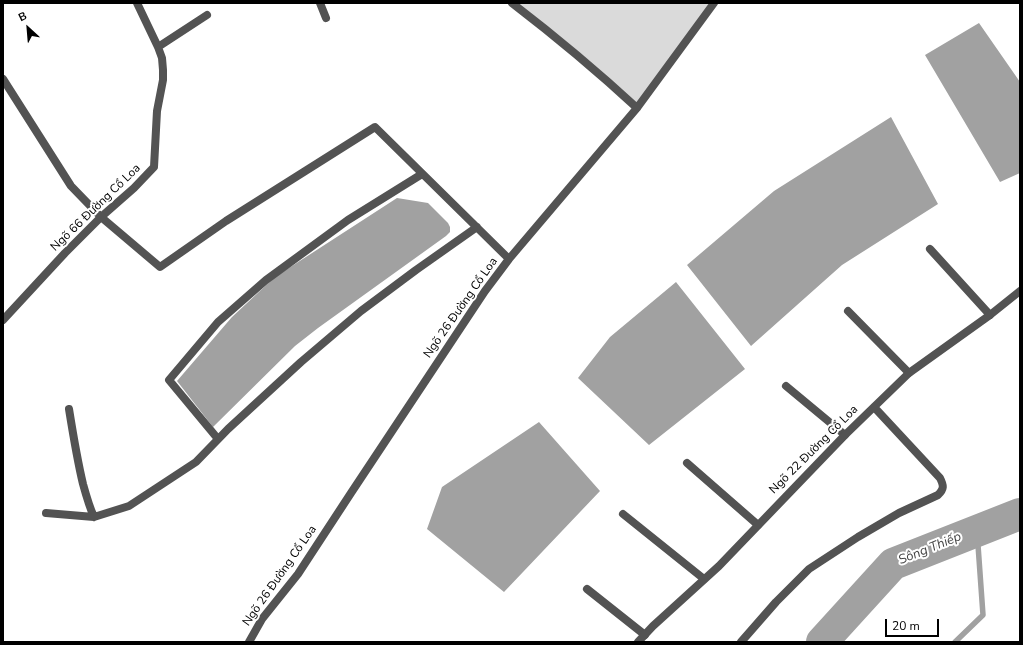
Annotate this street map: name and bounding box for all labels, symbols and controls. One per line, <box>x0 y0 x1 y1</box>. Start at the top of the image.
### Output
north arrow <box>8 8 48 48</box>
text: B <box>16 8 29 25</box>
street label: Ngõ 66 Đường Cổ Loa <box>48 161 144 255</box>
street label: Ngõ 26 Đường Cổ Loa <box>421 255 501 361</box>
street label: Ngõ 22 Đường Cổ Loa <box>767 403 861 497</box>
street label: Ngõ 26 Đường Cổ Loa <box>240 523 320 629</box>
water label: Sông Thiếp <box>896 529 964 569</box>
scale bar <box>887 611 941 637</box>
text: 20 m <box>892 618 920 634</box>

